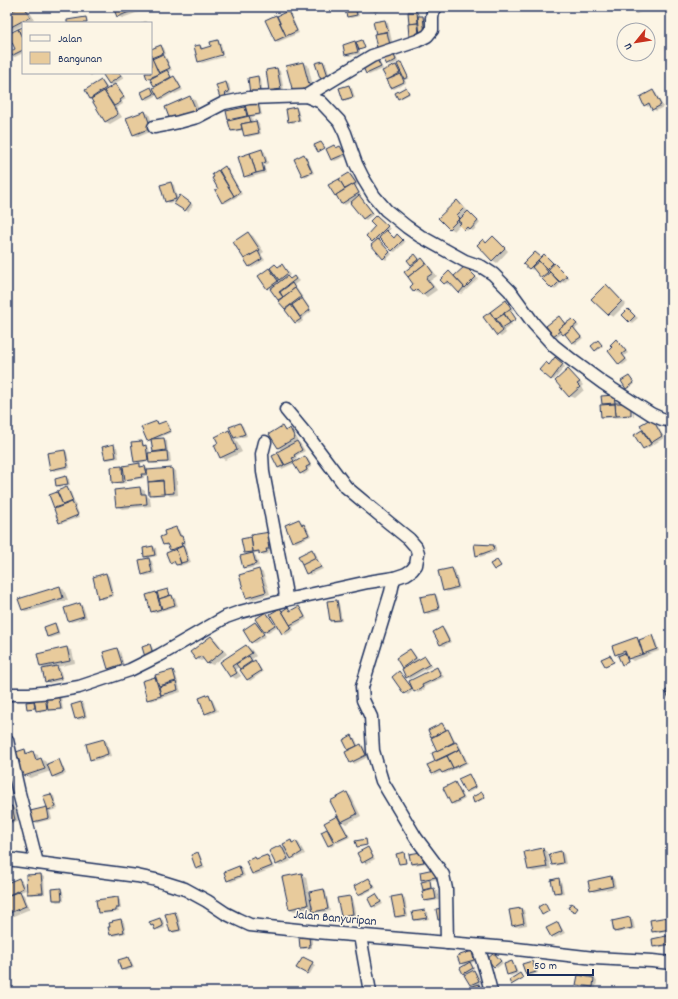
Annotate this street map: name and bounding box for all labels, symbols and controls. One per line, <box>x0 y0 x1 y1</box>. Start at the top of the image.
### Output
legend <box>22 22 152 74</box>
north arrow <box>616 22 656 62</box>
text: Jalan <box>58 31 82 48</box>
text: U <box>621 40 637 52</box>
text: Bangunan <box>58 51 102 68</box>
street label: Jalan Banyuripan <box>293 906 377 932</box>
scale bar <box>528 951 593 977</box>
text: 50 m <box>534 958 557 975</box>

